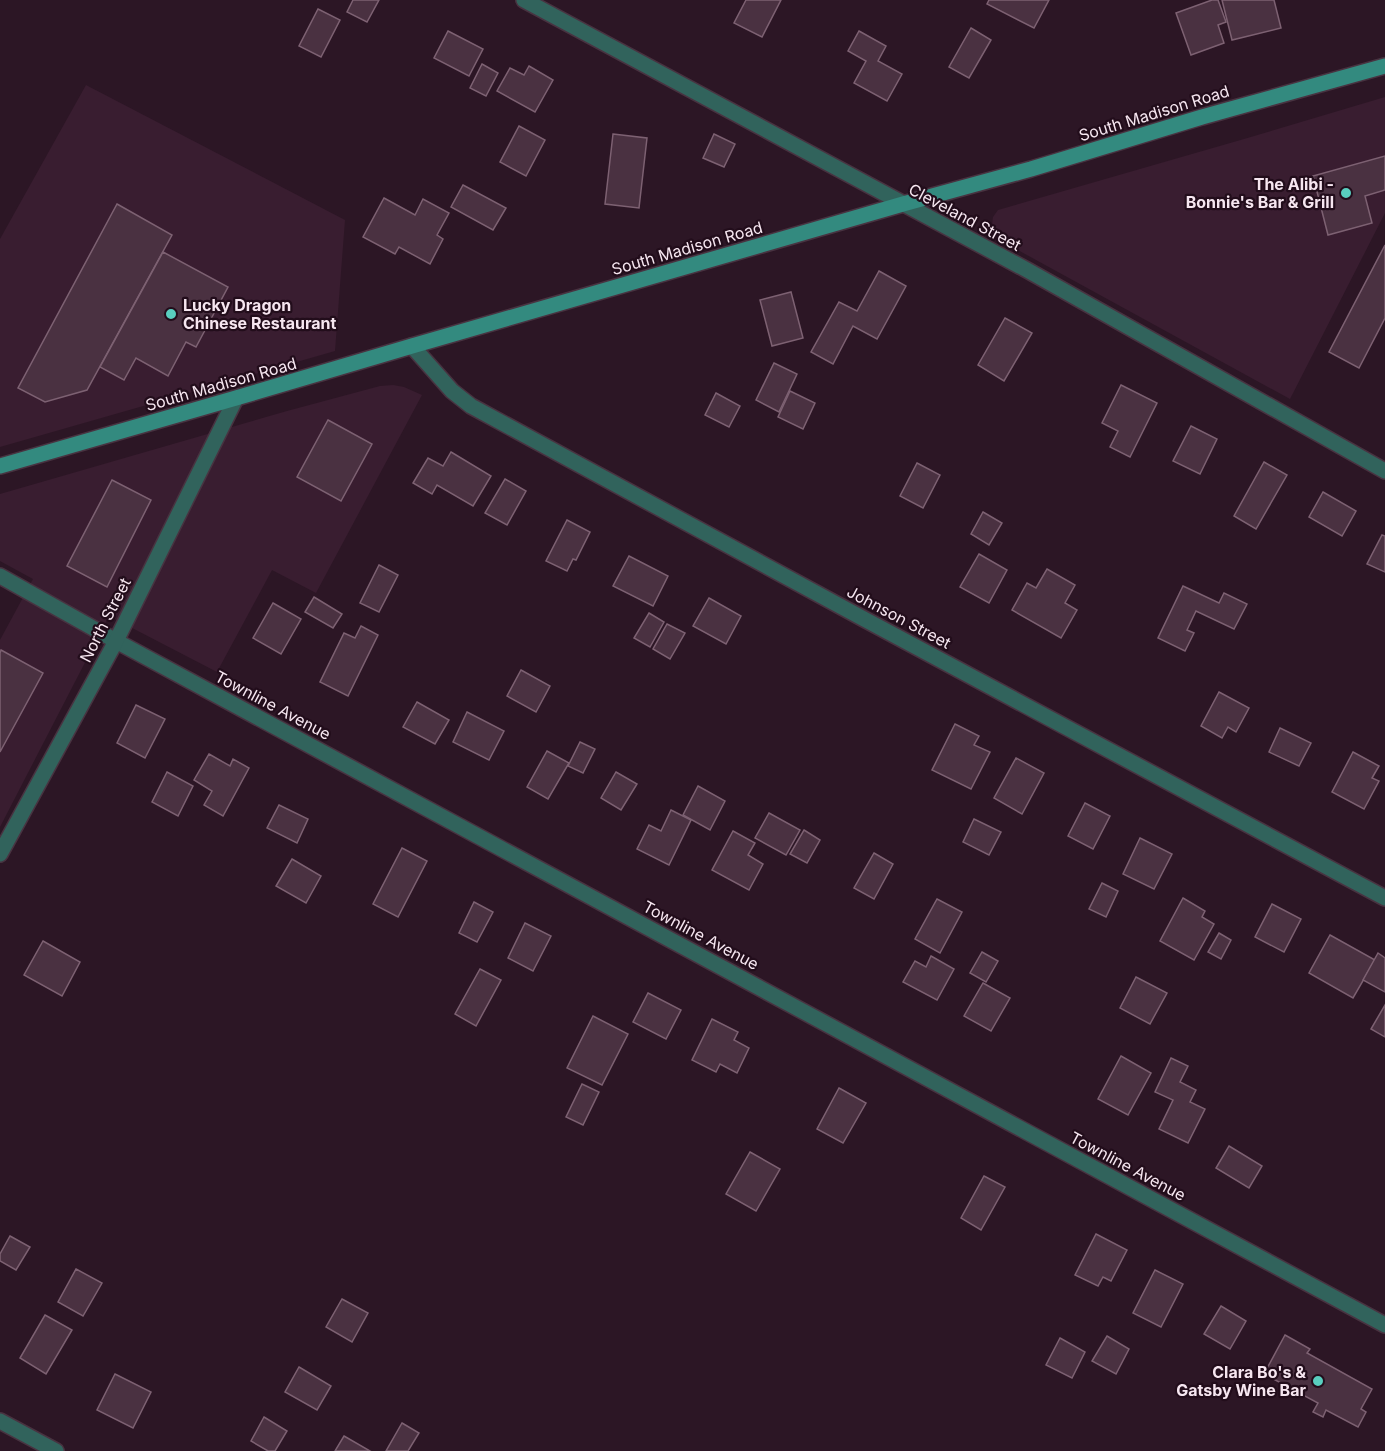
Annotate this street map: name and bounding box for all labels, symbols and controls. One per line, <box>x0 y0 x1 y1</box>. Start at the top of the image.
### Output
street label: South Madison Road <box>1076 81 1232 145</box>
place label: The Alibi - Bonnie's Bar & Grill <box>1186 174 1334 212</box>
street label: Cleveland Street <box>905 179 1025 255</box>
marker: The Alibi - Bonnie's Bar & Grill <box>1339 186 1353 200</box>
street label: South Madison Road <box>609 217 765 279</box>
place label: Lucky Dragon Chinese Restaurant <box>183 295 336 333</box>
marker: Lucky Dragon Chinese Restaurant <box>164 307 178 321</box>
street label: South Madison Road <box>143 353 299 415</box>
street label: North Street <box>75 574 135 666</box>
street label: Johnson Street <box>844 581 954 653</box>
street label: Townline Avenue <box>212 666 334 744</box>
street label: Townline Avenue <box>640 896 762 974</box>
street label: Townline Avenue <box>1067 1127 1189 1205</box>
place label: Clara Bo's & Gatsby Wine Bar <box>1176 1362 1306 1400</box>
marker: Clara Bo's & Gatsby Wine Bar <box>1311 1374 1325 1388</box>

